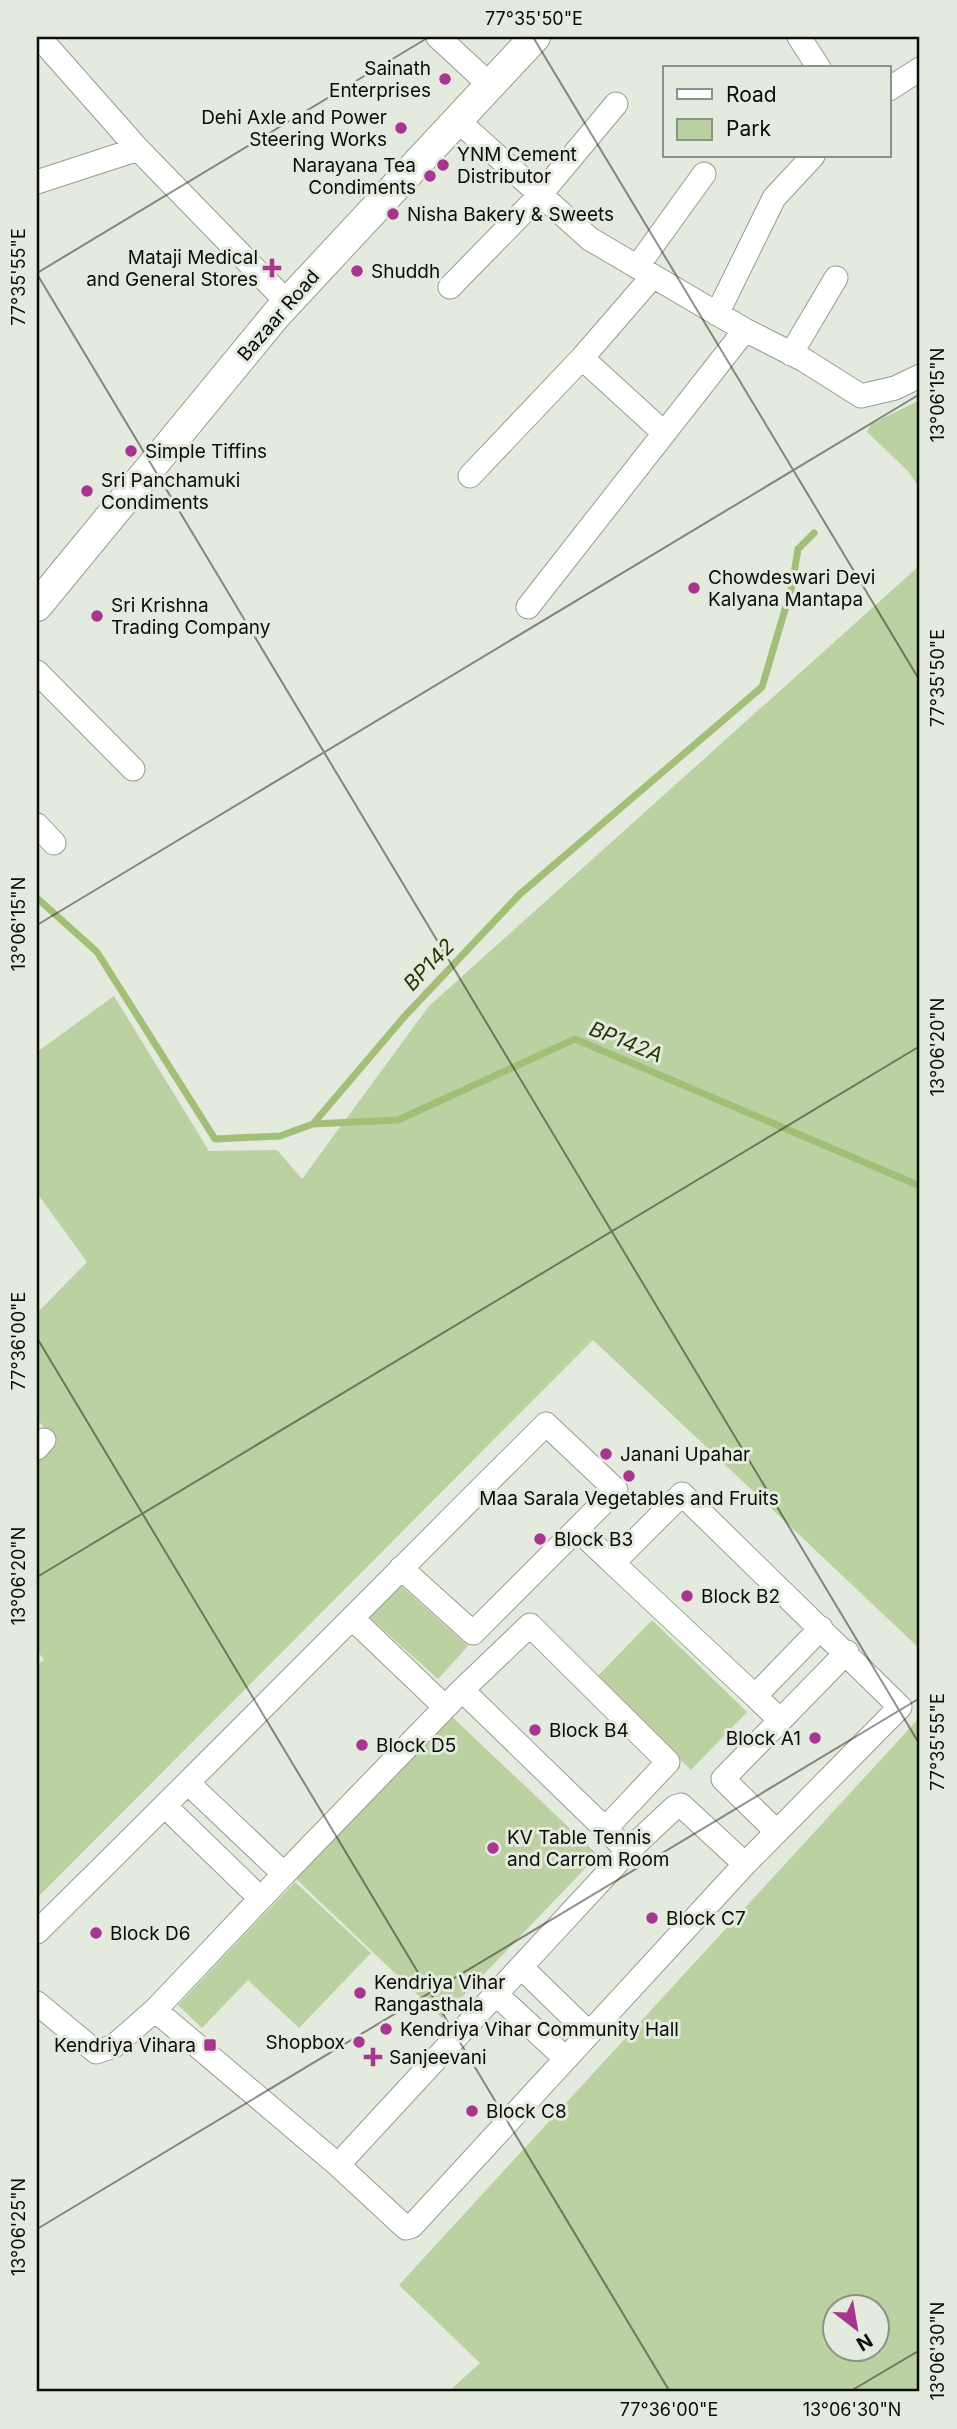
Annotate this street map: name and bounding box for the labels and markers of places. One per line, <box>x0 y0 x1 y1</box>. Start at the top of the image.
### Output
place label: Sainath Enterprises <box>329 57 431 102</box>
marker: Sainath Enterprises <box>437 71 453 87</box>
place label: Dehi Axle and Power Steering Works <box>201 106 387 151</box>
marker: Dehi Axle and Power Steering Works <box>393 120 409 136</box>
place label: YNM Cement Distributor <box>457 143 577 188</box>
place label: Narayana Tea Condiments <box>292 154 416 199</box>
marker: YNM Cement Distributor <box>435 157 451 173</box>
marker: Narayana Tea Condiments <box>422 168 438 184</box>
place label: Nisha Bakery & Sweets <box>407 203 614 226</box>
marker: Nisha Bakery & Sweets <box>385 206 401 222</box>
place label: Mataji Medical and General Stores <box>86 246 258 291</box>
marker: Mataji Medical and General Stores <box>264 260 280 276</box>
place label: Shuddh <box>371 260 440 283</box>
marker: Shuddh <box>349 263 365 279</box>
place label: Simple Tiffins <box>145 440 267 463</box>
marker: Simple Tiffins <box>123 443 139 459</box>
place label: Sri Panchamuki Condiments <box>101 469 240 514</box>
marker: Sri Panchamuki Condiments <box>79 483 95 499</box>
place label: Chowdeswari Devi Kalyana Mantapa <box>708 566 875 611</box>
marker: Chowdeswari Devi Kalyana Mantapa <box>686 580 702 596</box>
place label: Sri Krishna Trading Company <box>111 594 271 639</box>
marker: Sri Krishna Trading Company <box>89 608 105 624</box>
place label: Janani Upahar <box>620 1443 750 1466</box>
marker: Janani Upahar <box>598 1446 614 1462</box>
marker: Maa Sarala Vegetables and Fruits <box>621 1468 637 1484</box>
place label: Maa Sarala Vegetables and Fruits <box>479 1487 779 1510</box>
place label: Block B3 <box>554 1528 633 1551</box>
marker: Block B3 <box>532 1531 548 1547</box>
place label: Block B2 <box>701 1585 780 1608</box>
marker: Block B2 <box>679 1588 695 1604</box>
place label: Block B4 <box>549 1719 629 1742</box>
marker: Block B4 <box>527 1722 543 1738</box>
place label: Block A1 <box>726 1727 801 1750</box>
marker: Block A1 <box>807 1730 823 1746</box>
place label: Block D5 <box>376 1734 456 1757</box>
marker: Block D5 <box>354 1737 370 1753</box>
place label: KV Table Tennis and Carrom Room <box>507 1826 669 1871</box>
marker: KV Table Tennis and Carrom Room <box>485 1840 501 1856</box>
place label: Block C7 <box>666 1907 746 1930</box>
marker: Block C7 <box>644 1910 660 1926</box>
place label: Block D6 <box>110 1922 191 1945</box>
marker: Block D6 <box>88 1925 104 1941</box>
place label: Kendriya Vihar Rangasthala <box>374 1971 505 2016</box>
marker: Kendriya Vihar Rangasthala <box>352 1985 368 2001</box>
place label: Kendriya Vihar Community Hall <box>400 2018 679 2041</box>
marker: Kendriya Vihar Community Hall <box>378 2021 394 2037</box>
place label: Shopbox <box>266 2031 345 2054</box>
place label: Kendriya Vihara <box>54 2034 196 2057</box>
marker: Shopbox <box>351 2034 367 2050</box>
marker: Kendriya Vihara <box>202 2037 218 2053</box>
place label: Sanjeevani <box>389 2046 487 2069</box>
marker: Sanjeevani <box>363 2047 383 2067</box>
place label: Block C8 <box>486 2100 567 2123</box>
marker: Block C8 <box>464 2103 480 2119</box>

